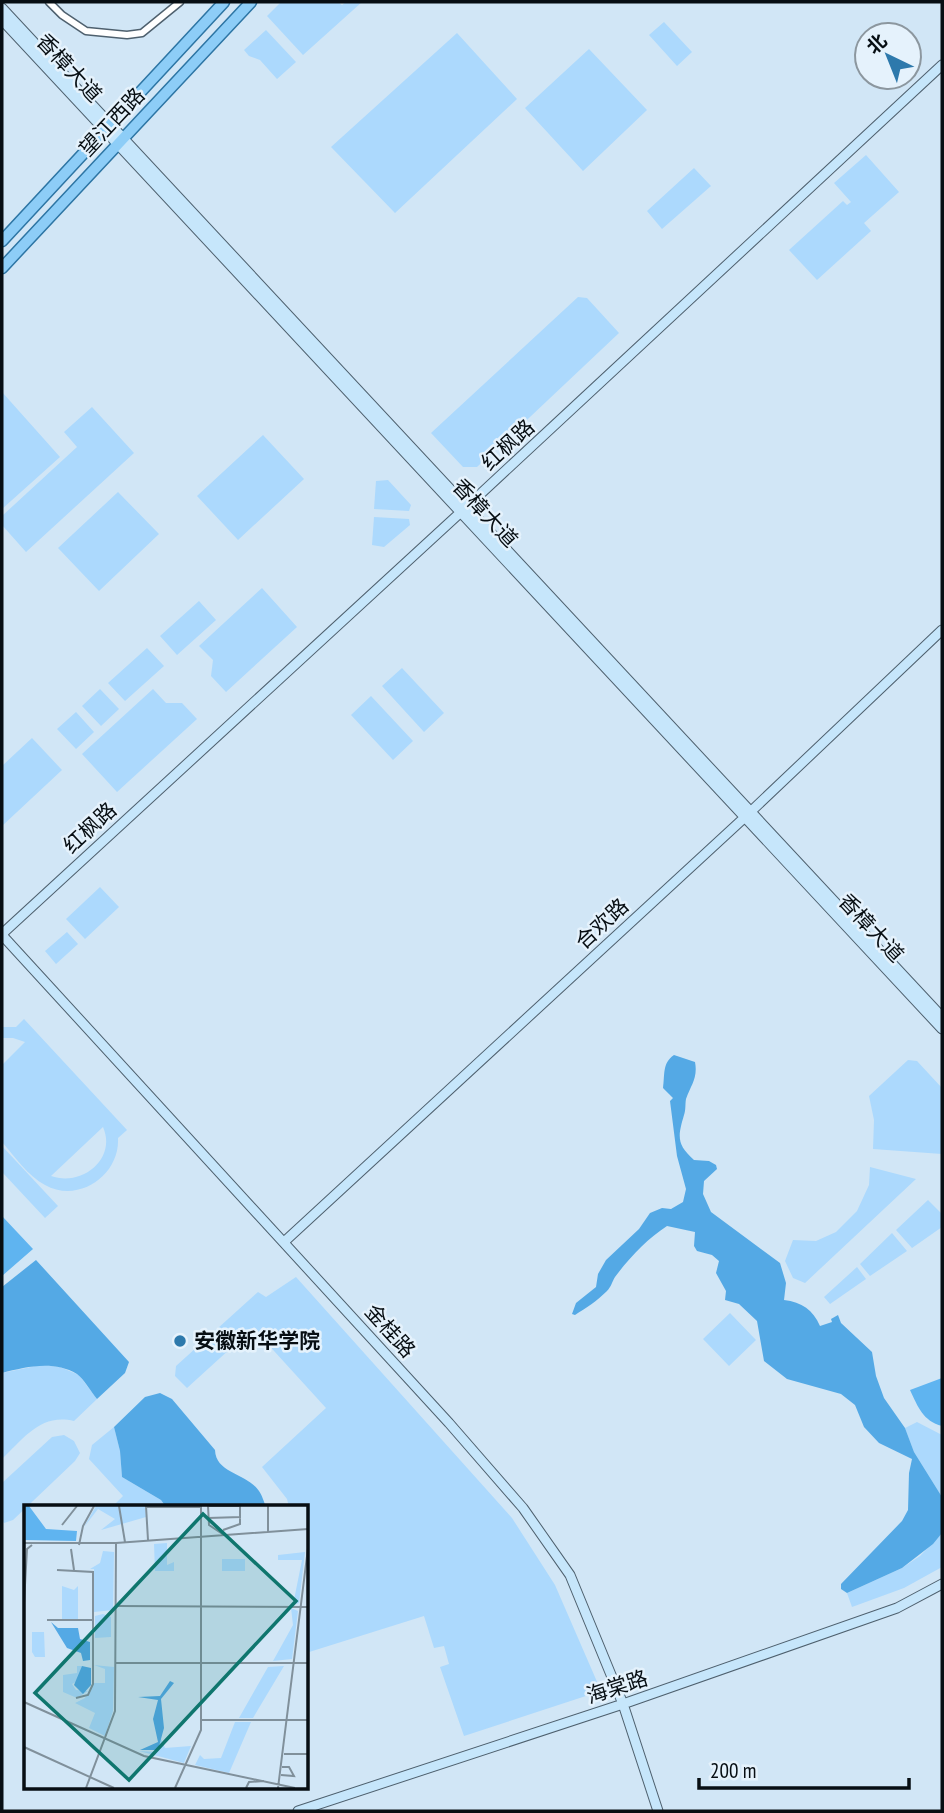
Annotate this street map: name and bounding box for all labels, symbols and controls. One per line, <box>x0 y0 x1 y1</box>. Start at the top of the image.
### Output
north arrow <box>853 21 923 91</box>
street label: 香樟大道 <box>31 28 108 108</box>
text: 北 <box>861 28 892 59</box>
street label: 望江西路 <box>73 82 150 162</box>
street label: 红枫路 <box>475 413 540 476</box>
street label: 香樟大道 <box>447 473 524 553</box>
street label: 红枫路 <box>57 796 122 859</box>
street label: 香樟大道 <box>833 888 910 968</box>
street label: 合欢路 <box>569 892 634 955</box>
street label: 金桂路 <box>359 1298 421 1363</box>
place label: 安徽新华学院 <box>194 1327 320 1354</box>
marker: 安徽新华学院 <box>172 1333 188 1349</box>
inset map <box>24 1505 308 1788</box>
street label: 海棠路 <box>583 1664 651 1709</box>
scale bar <box>699 1746 909 1790</box>
text: 200 m <box>710 1757 756 1784</box>

